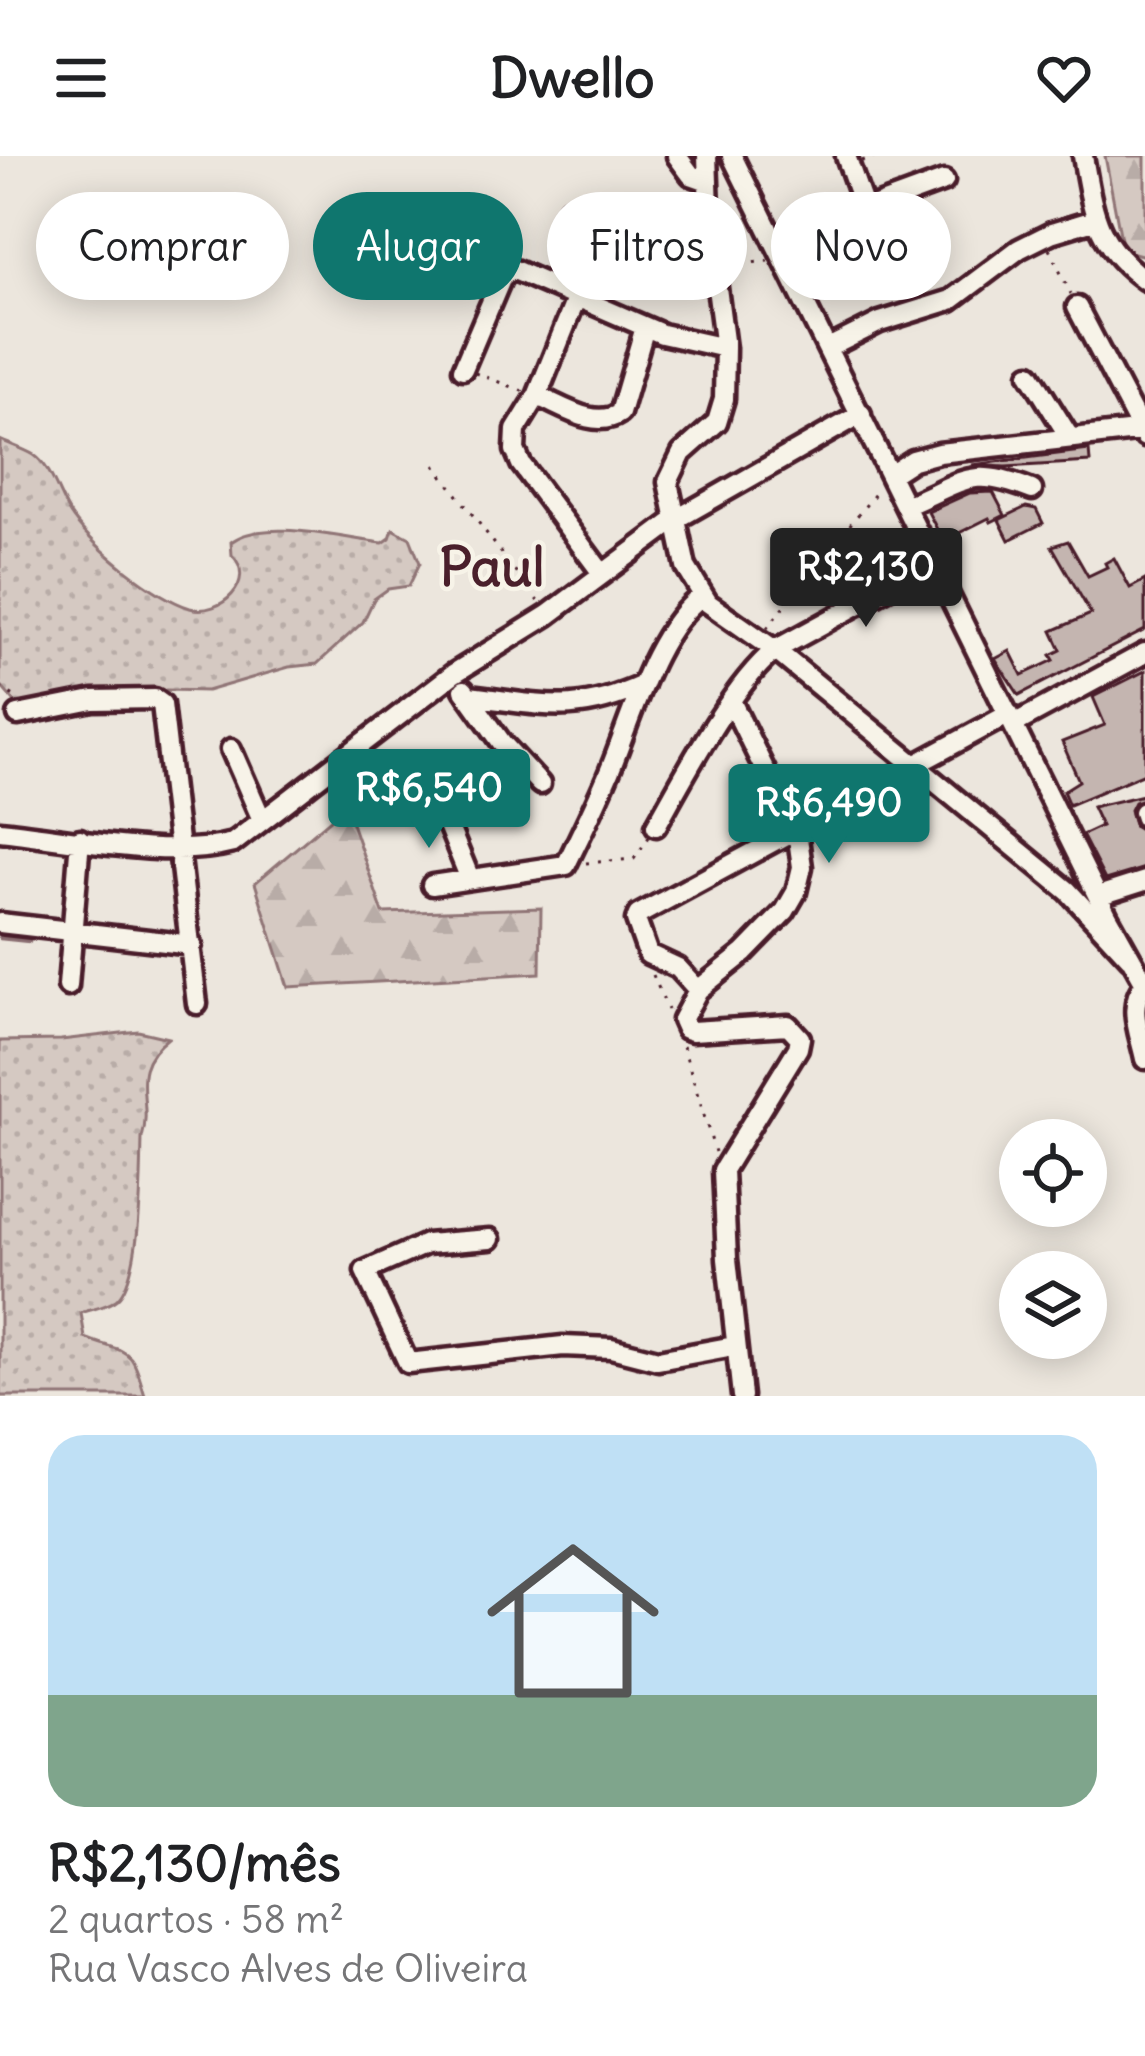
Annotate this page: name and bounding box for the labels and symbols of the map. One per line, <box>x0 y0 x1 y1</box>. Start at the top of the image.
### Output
pin: R$2,130 <box>755 528 977 630</box>
district label: Paul <box>439 533 545 601</box>
pin: R$6,540 <box>318 749 540 851</box>
pin: R$6,490 <box>718 764 940 866</box>

